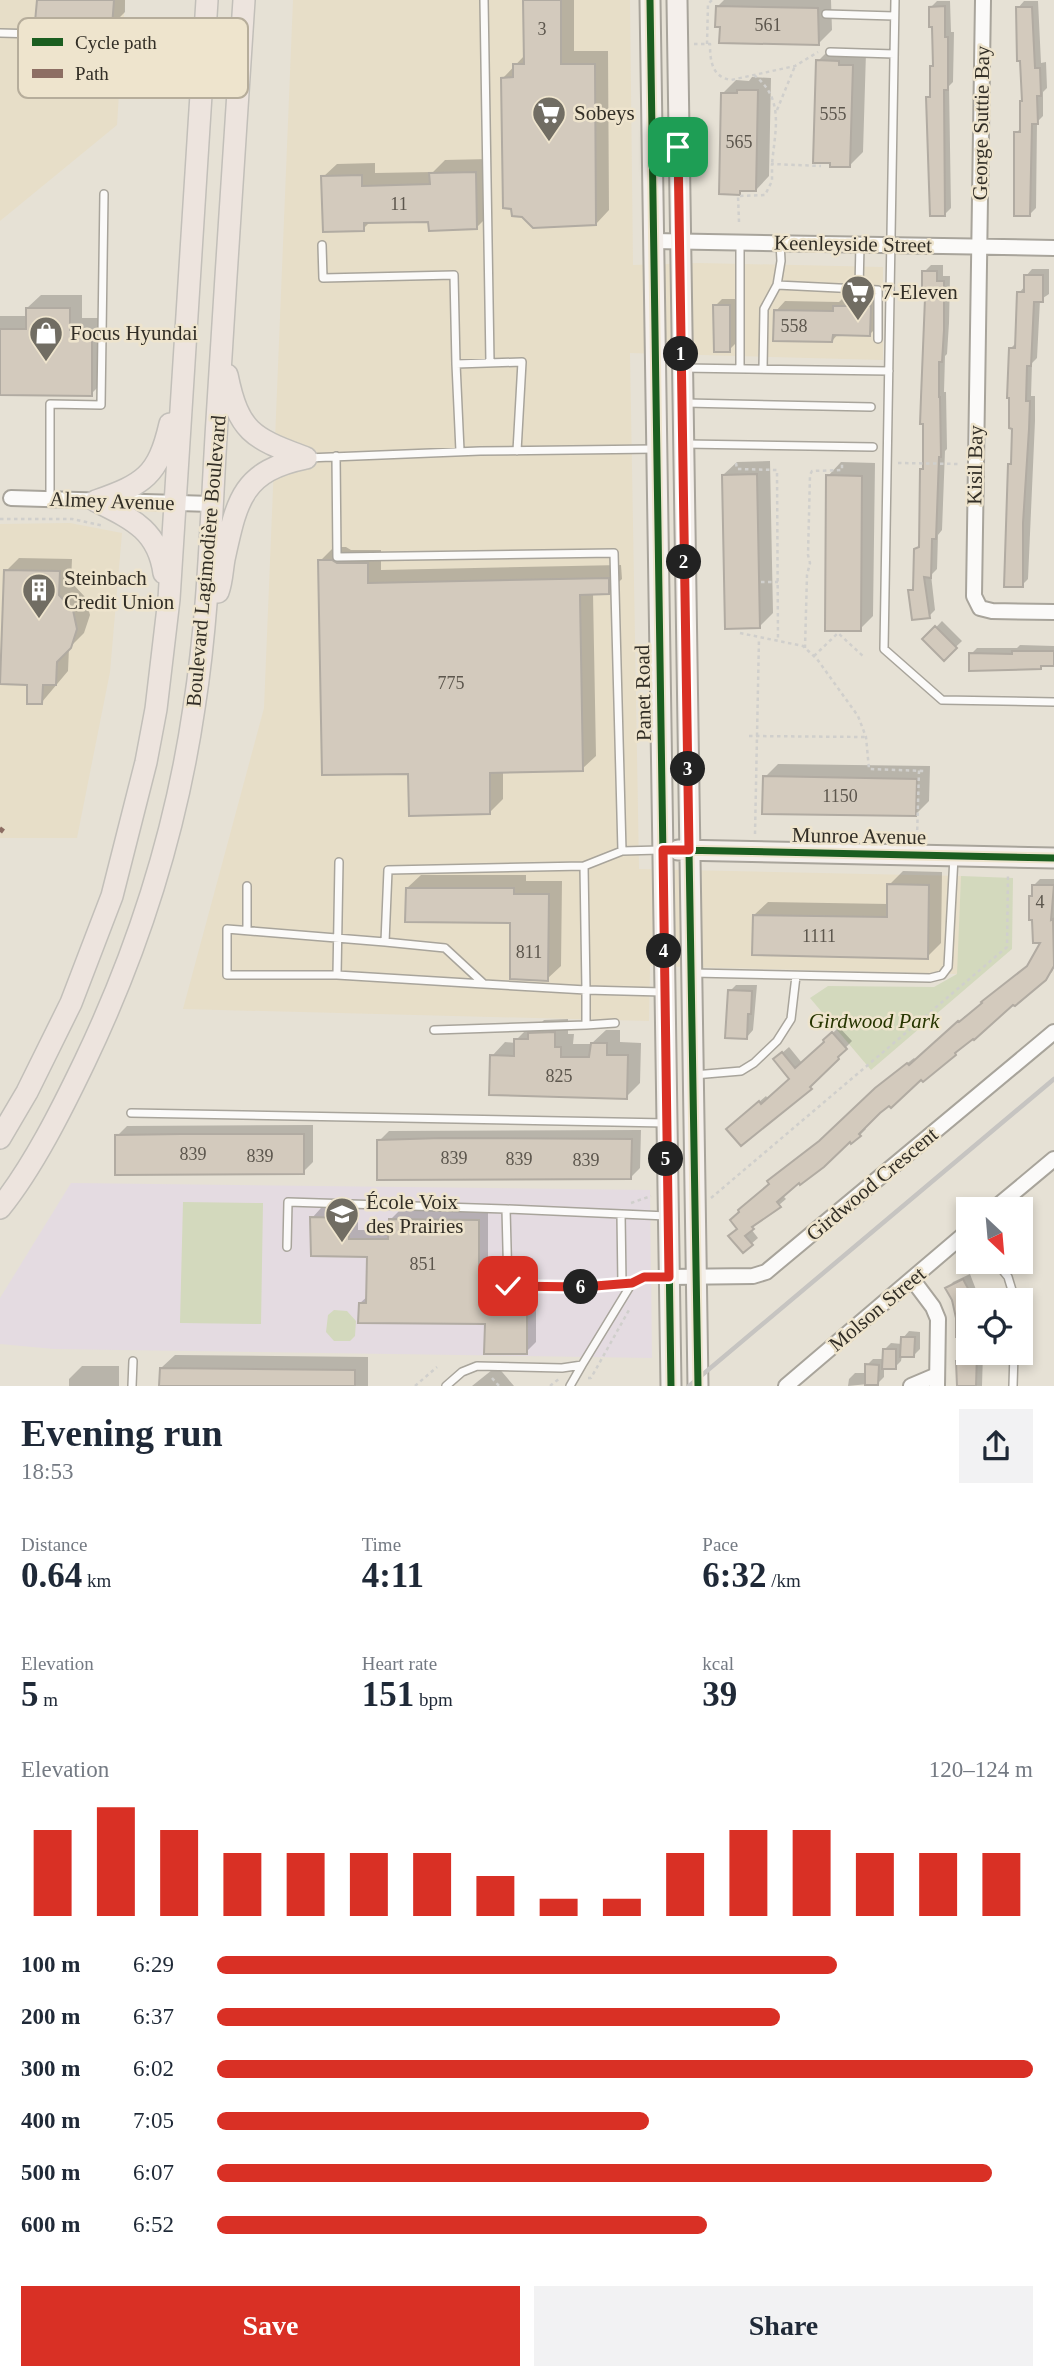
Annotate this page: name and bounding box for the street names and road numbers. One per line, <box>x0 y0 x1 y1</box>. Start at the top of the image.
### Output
street label: George Suttie Bay <box>968 45 994 201</box>
street label: Keenleyside Street <box>774 231 932 257</box>
street label: Boulevard Lagimodière Boulevard <box>181 414 231 708</box>
street label: Kisil Bay <box>962 424 988 505</box>
street label: Almey Avenue <box>49 487 175 515</box>
street label: Panet Road <box>630 644 656 741</box>
street label: Munroe Avenue <box>792 823 926 849</box>
street label: Girdwood Crescent <box>802 1122 943 1246</box>
street label: Molson Street <box>824 1262 930 1356</box>

